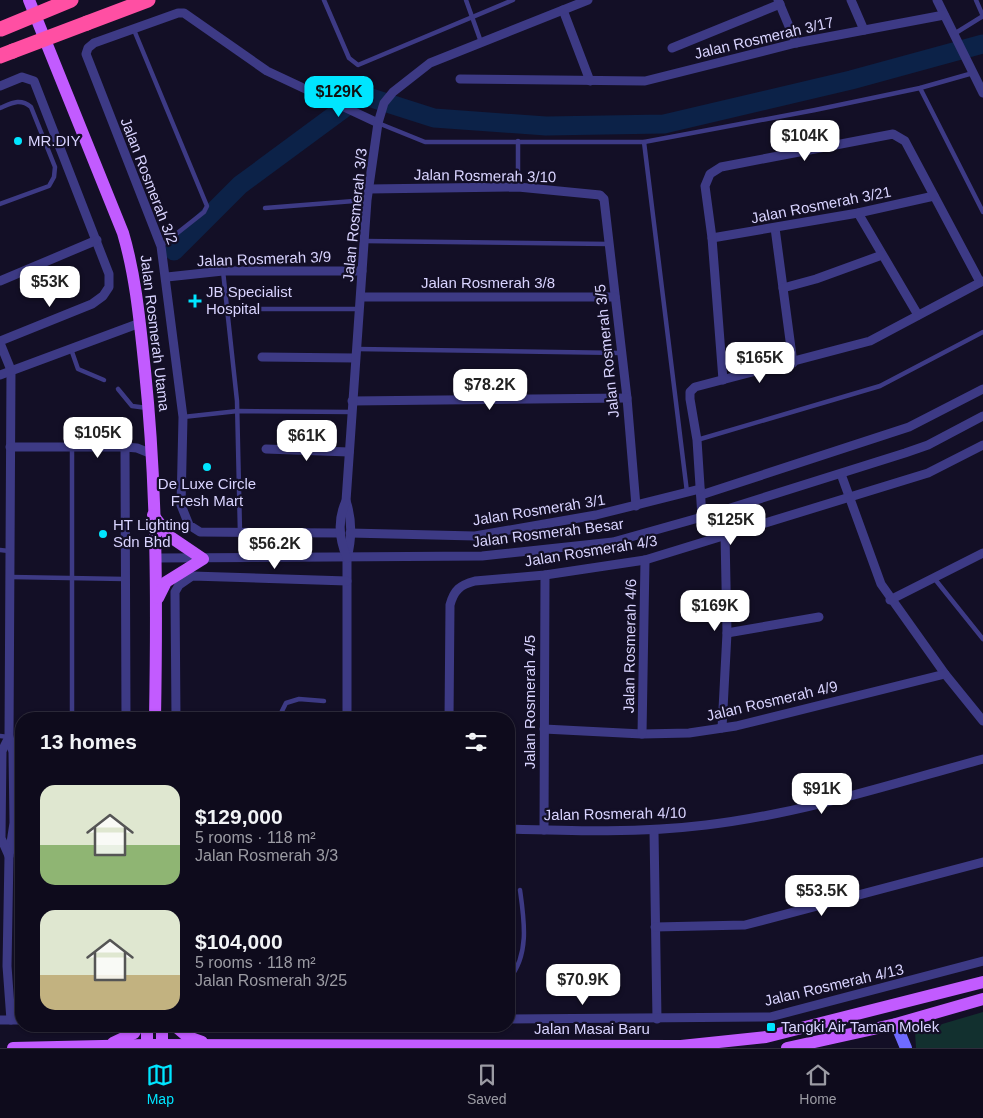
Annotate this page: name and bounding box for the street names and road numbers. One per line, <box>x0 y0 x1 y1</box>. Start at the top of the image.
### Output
street label: Jalan Rosmerah 3/17 <box>693 13 835 62</box>
street label: Jalan Rosmerah 3/2 <box>117 115 181 247</box>
street label: Jalan Rosmerah 3/3 <box>339 147 370 283</box>
street label: Jalan Rosmerah 3/10 <box>414 166 556 185</box>
street label: Jalan Rosmerah 3/21 <box>749 183 893 226</box>
street label: Jalan Rosmerah 3/9 <box>197 248 331 269</box>
street label: Jalan Rosmerah Utama <box>137 254 174 413</box>
street label: Jalan Rosmerah 3/8 <box>421 274 555 291</box>
street label: Jalan Rosmerah 3/5 <box>591 283 622 419</box>
street label: Jalan Rosmerah 3/1 <box>471 491 607 528</box>
street label: Jalan Rosmerah Besar <box>471 515 625 550</box>
street label: Jalan Rosmerah 4/3 <box>523 532 659 569</box>
street label: Jalan Rosmerah 4/6 <box>620 579 639 713</box>
street label: Jalan Rosmerah 4/5 <box>521 635 538 769</box>
street label: Jalan Rosmerah 4/9 <box>705 677 839 724</box>
street label: Jalan Rosmerah 4/10 <box>544 804 686 823</box>
street label: Jalan Rosmerah 4/13 <box>763 960 905 1009</box>
street label: Jalan Masai Baru <box>534 1020 650 1037</box>

